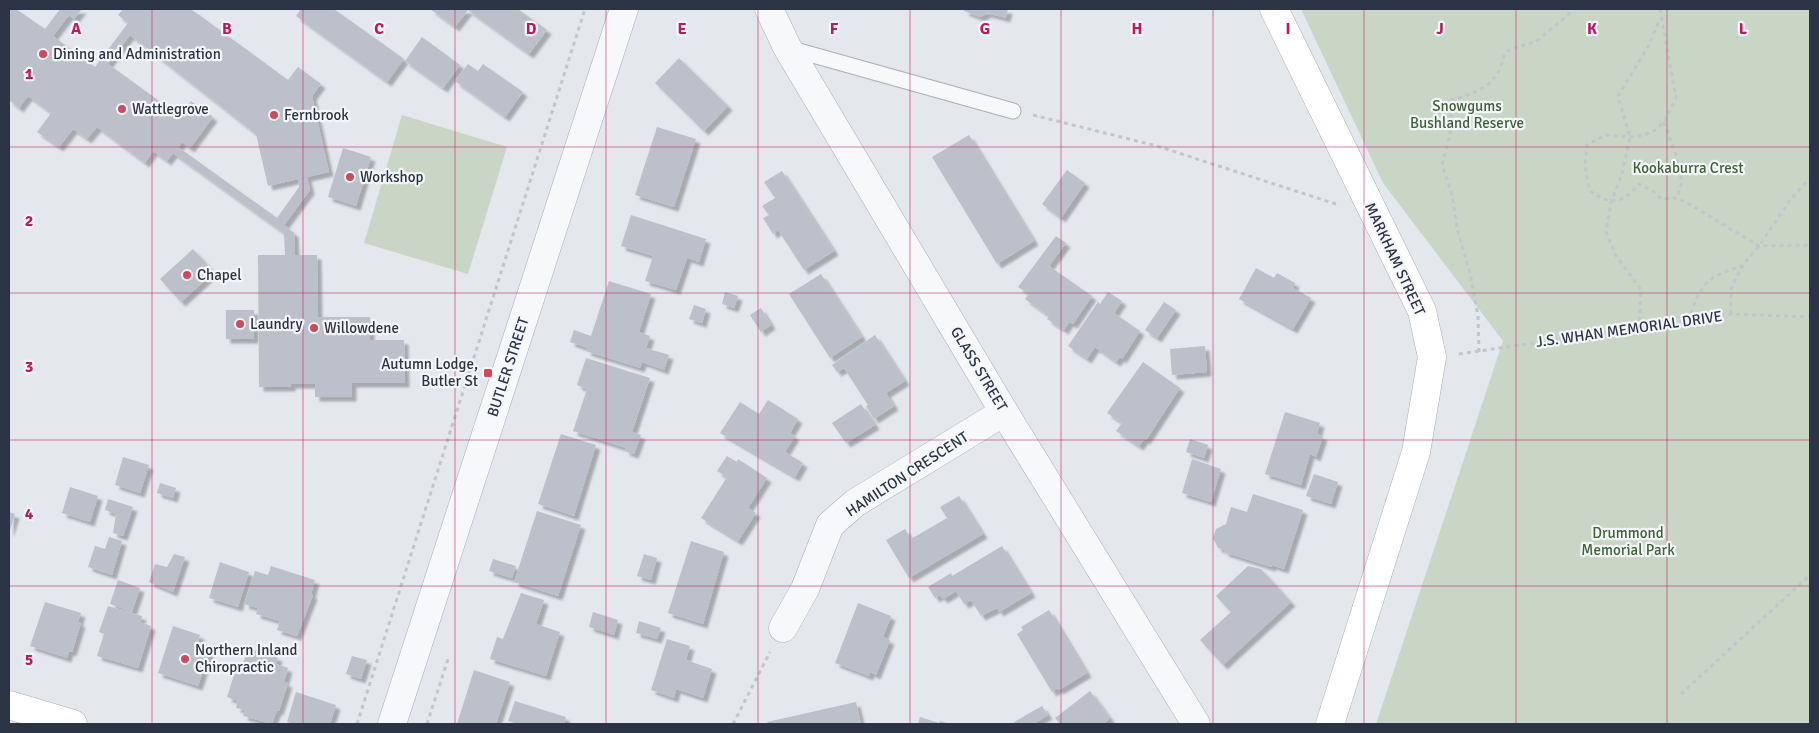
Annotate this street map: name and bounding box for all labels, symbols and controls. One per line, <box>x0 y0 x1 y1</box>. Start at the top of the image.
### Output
text: A <box>71 19 82 39</box>
text: B <box>222 19 232 39</box>
text: C <box>374 19 384 39</box>
text: D <box>526 19 537 39</box>
text: E <box>677 19 687 39</box>
text: F <box>830 19 839 39</box>
text: G <box>980 19 990 39</box>
text: H <box>1132 19 1142 39</box>
text: I <box>1285 19 1291 39</box>
text: J <box>1436 19 1444 39</box>
text: K <box>1587 19 1597 39</box>
text: L <box>1739 19 1748 39</box>
place label: Dining and Administration <box>53 45 221 63</box>
marker: Dining and Administration <box>37 48 49 60</box>
text: 1 <box>25 64 34 84</box>
park label: Snowgums Bushland Reserve <box>1410 97 1524 132</box>
place label: Wattlegrove <box>132 100 209 118</box>
marker: Wattlegrove <box>116 103 128 115</box>
place label: Fernbrook <box>284 106 349 124</box>
marker: Fernbrook <box>268 109 280 121</box>
park label: Kookaburra Crest <box>1632 159 1744 177</box>
place label: Workshop <box>360 168 424 186</box>
marker: Workshop <box>344 171 356 183</box>
street label: MARKHAM STREET <box>1361 200 1429 319</box>
text: 2 <box>25 211 33 231</box>
place label: Chapel <box>197 266 242 284</box>
marker: Chapel <box>181 269 193 281</box>
street label: J.S. WHAN MEMORIAL DRIVE <box>1535 307 1723 351</box>
street label: BUTLER STREET <box>483 314 533 419</box>
place label: Laundry <box>250 315 303 333</box>
marker: Laundry <box>234 318 246 330</box>
place label: Willowdene <box>324 319 399 337</box>
marker: Willowdene <box>308 322 320 334</box>
street label: GLASS STREET <box>947 324 1012 415</box>
place label: Autumn Lodge, Butler St <box>381 355 478 390</box>
text: 3 <box>25 357 33 377</box>
marker: Autumn Lodge, Butler St <box>482 367 494 379</box>
street label: HAMILTON CRESCENT <box>842 427 972 520</box>
text: 4 <box>25 504 34 524</box>
park label: Drummond Memorial Park <box>1581 524 1675 559</box>
place label: Northern Inland Chiropractic <box>195 641 298 676</box>
text: 5 <box>25 650 33 670</box>
marker: Northern Inland Chiropractic <box>179 653 191 665</box>

